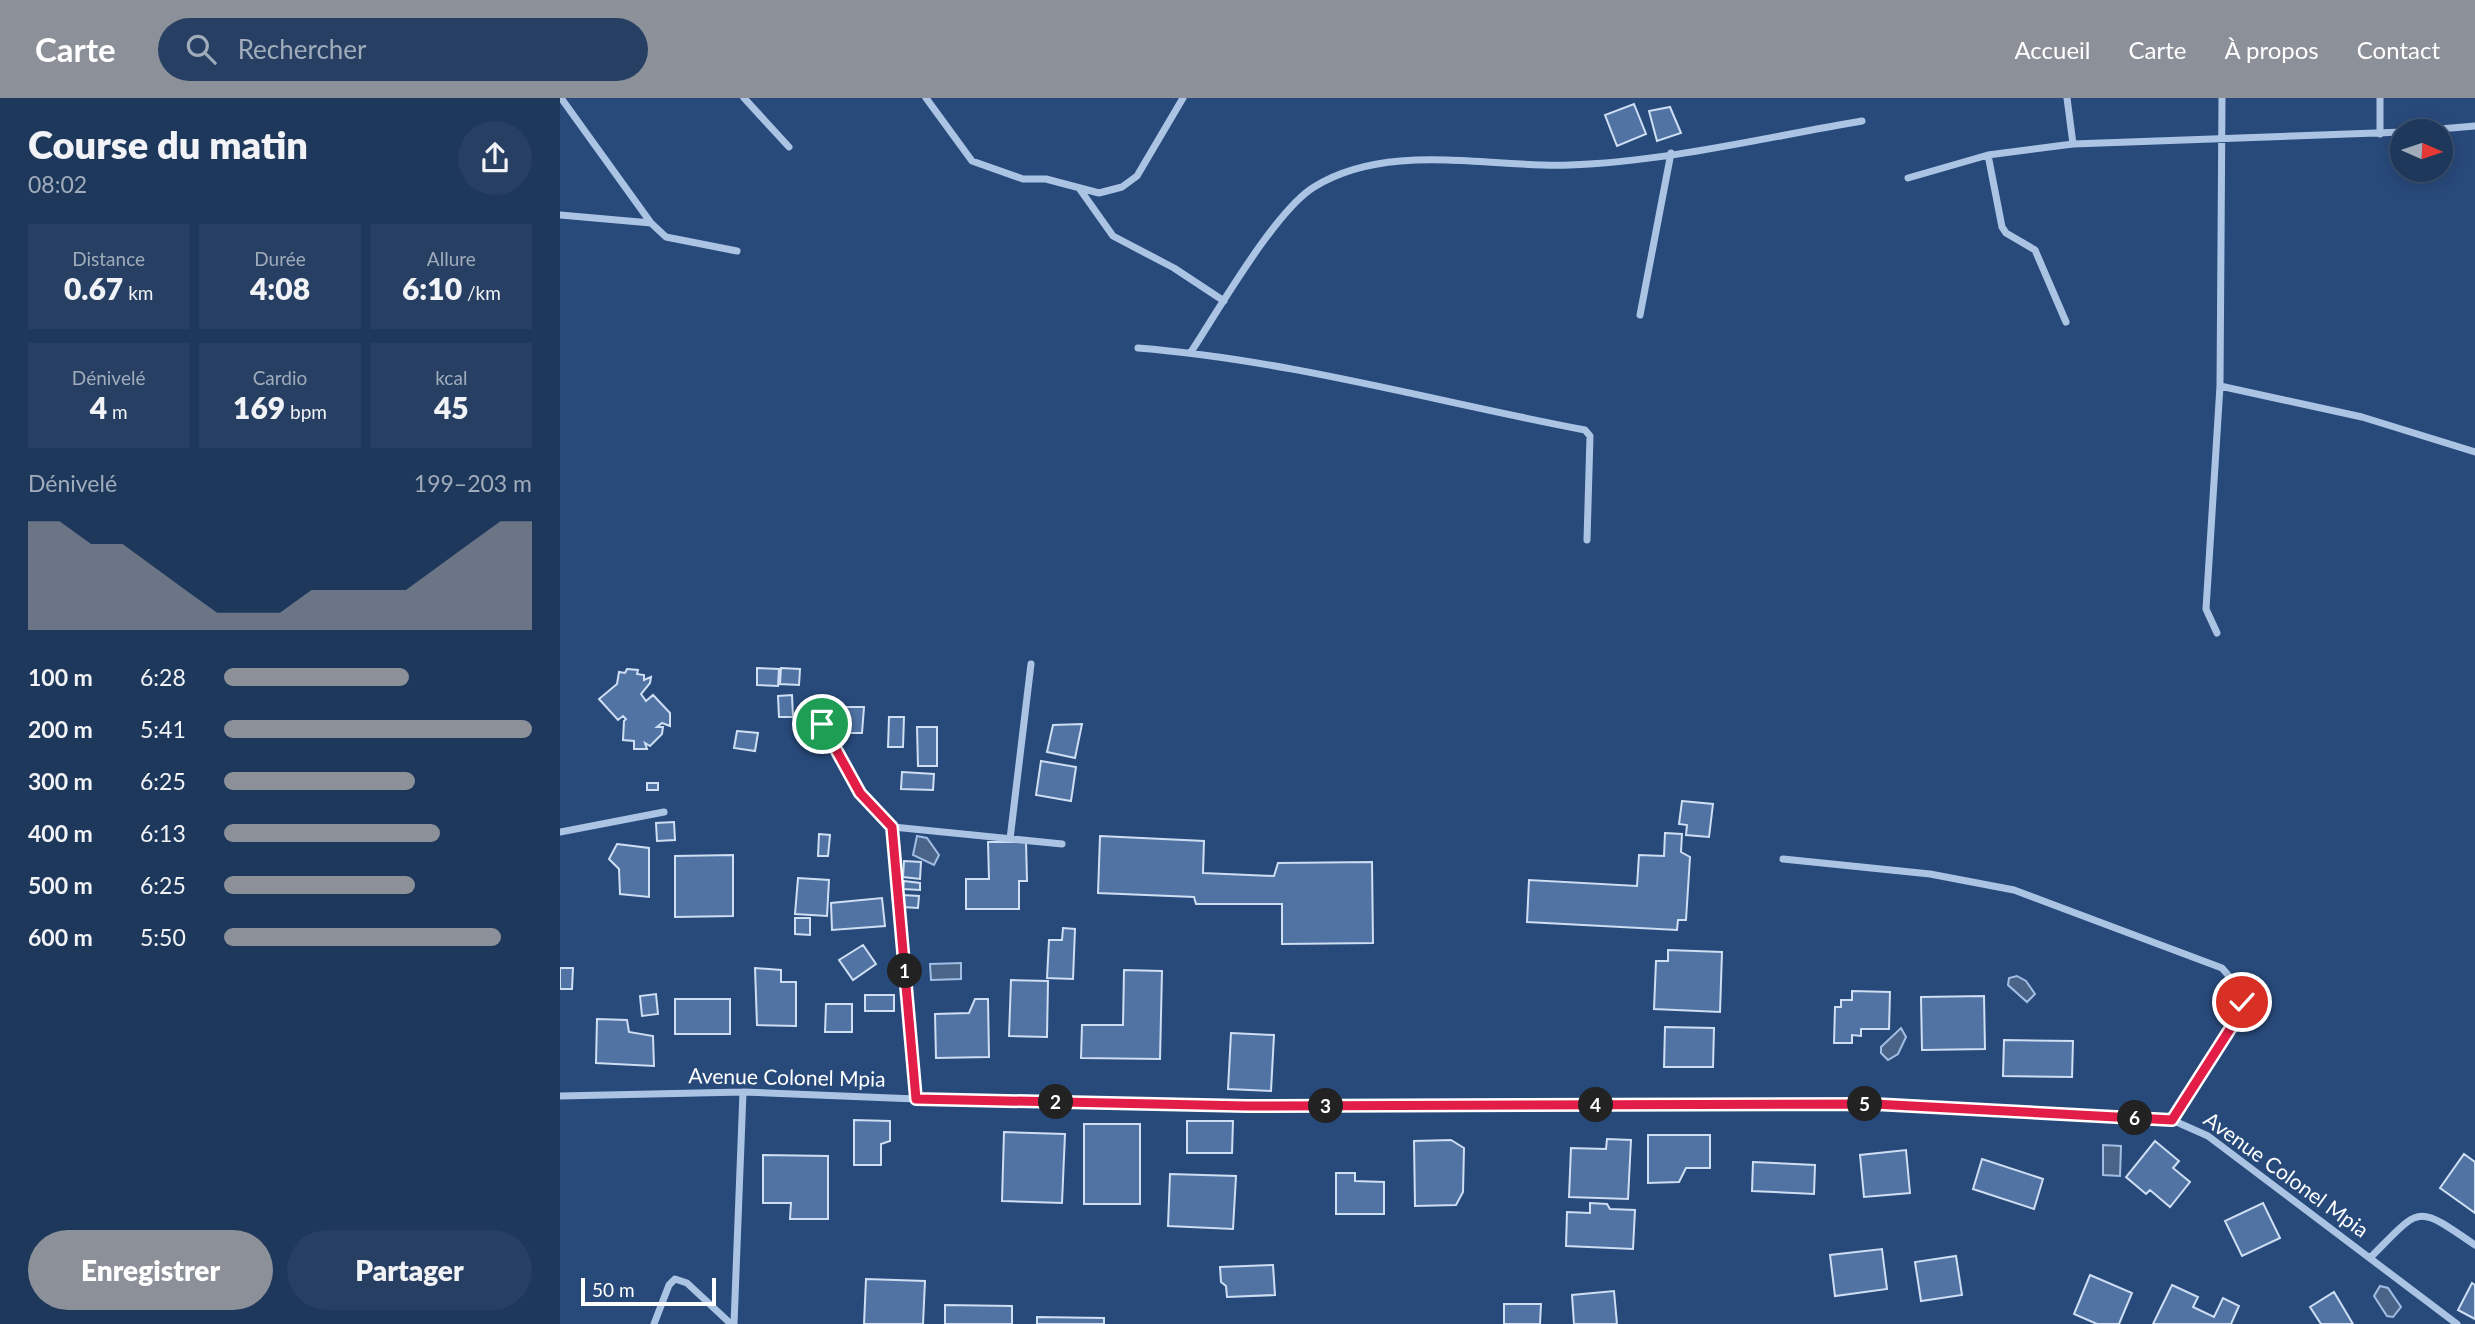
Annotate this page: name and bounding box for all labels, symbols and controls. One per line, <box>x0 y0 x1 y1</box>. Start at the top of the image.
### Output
search box <box>158 18 648 81</box>
text: Carte <box>35 29 116 69</box>
icon: search <box>182 30 220 68</box>
text: Rechercher <box>238 33 367 65</box>
text: Accueil <box>2014 35 2090 64</box>
text: Carte <box>2128 35 2186 64</box>
text: À propos <box>2224 35 2319 64</box>
text: Contact <box>2357 35 2440 64</box>
north arrow <box>2390 119 2454 182</box>
map controls <box>2390 119 2453 182</box>
text: Course du matin <box>28 121 308 167</box>
button: share <box>458 121 532 195</box>
text: 08:02 <box>28 170 87 198</box>
text: Distance <box>72 247 145 270</box>
text: Durée <box>254 247 306 270</box>
text: Allure <box>427 247 476 270</box>
text: 0.67 <box>64 270 123 306</box>
text: 4:08 <box>250 270 310 306</box>
text: 6:10 <box>402 270 462 306</box>
text: km <box>123 281 153 304</box>
text: /km <box>462 281 501 304</box>
text: Dénivelé <box>72 366 145 389</box>
text: Cardio <box>253 366 307 389</box>
text: kcal <box>435 366 467 389</box>
text: 4 <box>90 389 107 425</box>
text: 169 <box>233 389 285 425</box>
text: 45 <box>434 389 469 425</box>
text: m <box>107 400 128 423</box>
text: bpm <box>285 400 327 423</box>
text: Dénivelé <box>28 469 117 497</box>
text: 199–203 m <box>414 469 532 497</box>
text: 100 m <box>28 663 93 691</box>
text: 6:28 <box>140 663 186 691</box>
pin <box>792 694 852 754</box>
icon: arrive <box>803 705 841 743</box>
text: 200 m <box>28 715 93 743</box>
text: 5:41 <box>140 715 186 743</box>
text: 300 m <box>28 767 93 795</box>
text: 6:25 <box>140 767 186 795</box>
text: 400 m <box>28 819 93 847</box>
text: 6:13 <box>140 819 186 847</box>
text: 500 m <box>28 871 93 899</box>
text: 6:25 <box>140 871 186 899</box>
text: 600 m <box>28 923 93 951</box>
text: 5:50 <box>140 923 186 951</box>
pin: 1 <box>888 954 922 988</box>
text: 1 <box>899 959 910 982</box>
pin <box>2212 972 2272 1032</box>
icon: check <box>2223 983 2261 1021</box>
street label: Avenue Colonel Mpia <box>688 1062 886 1091</box>
pin: 2 <box>1038 1084 1074 1119</box>
pin: 5 <box>1848 1086 1882 1122</box>
pin: 3 <box>1308 1088 1344 1124</box>
pin: 4 <box>1578 1088 1614 1122</box>
text: 2 <box>1050 1090 1061 1113</box>
text: 5 <box>1859 1092 1870 1115</box>
text: 4 <box>1590 1093 1601 1116</box>
text: 3 <box>1320 1094 1331 1117</box>
pin: 6 <box>2118 1100 2152 1136</box>
text: 6 <box>2129 1106 2140 1129</box>
street label: Avenue Colonel Mpia <box>2200 1106 2374 1242</box>
button: Enregistrer <box>28 1230 273 1310</box>
button: Partager <box>287 1230 532 1310</box>
scale bar <box>581 1275 716 1307</box>
text: 50 m <box>592 1278 635 1301</box>

